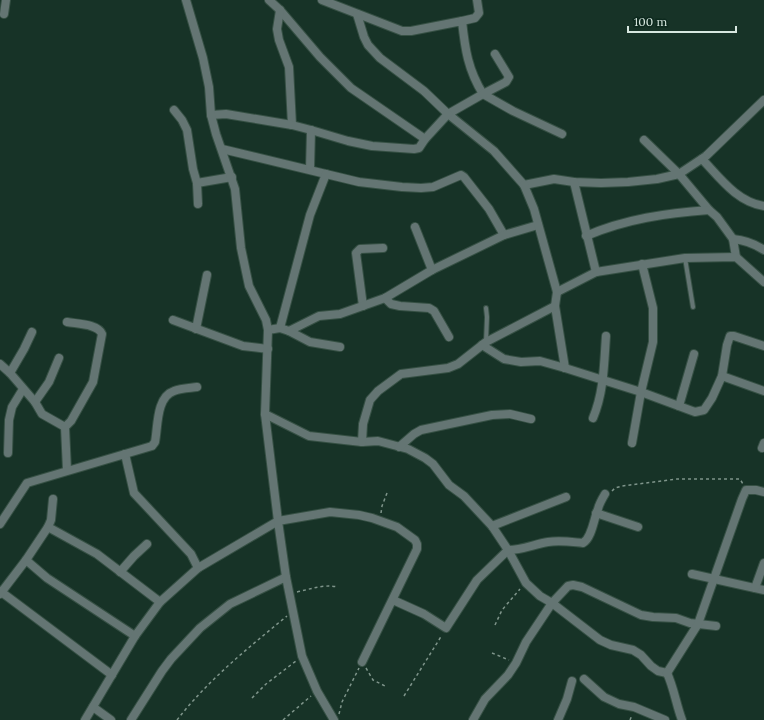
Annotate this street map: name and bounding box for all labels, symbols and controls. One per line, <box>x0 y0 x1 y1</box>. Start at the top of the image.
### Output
scale bar <box>628 8 736 34</box>
text: 100 m <box>634 14 667 29</box>

